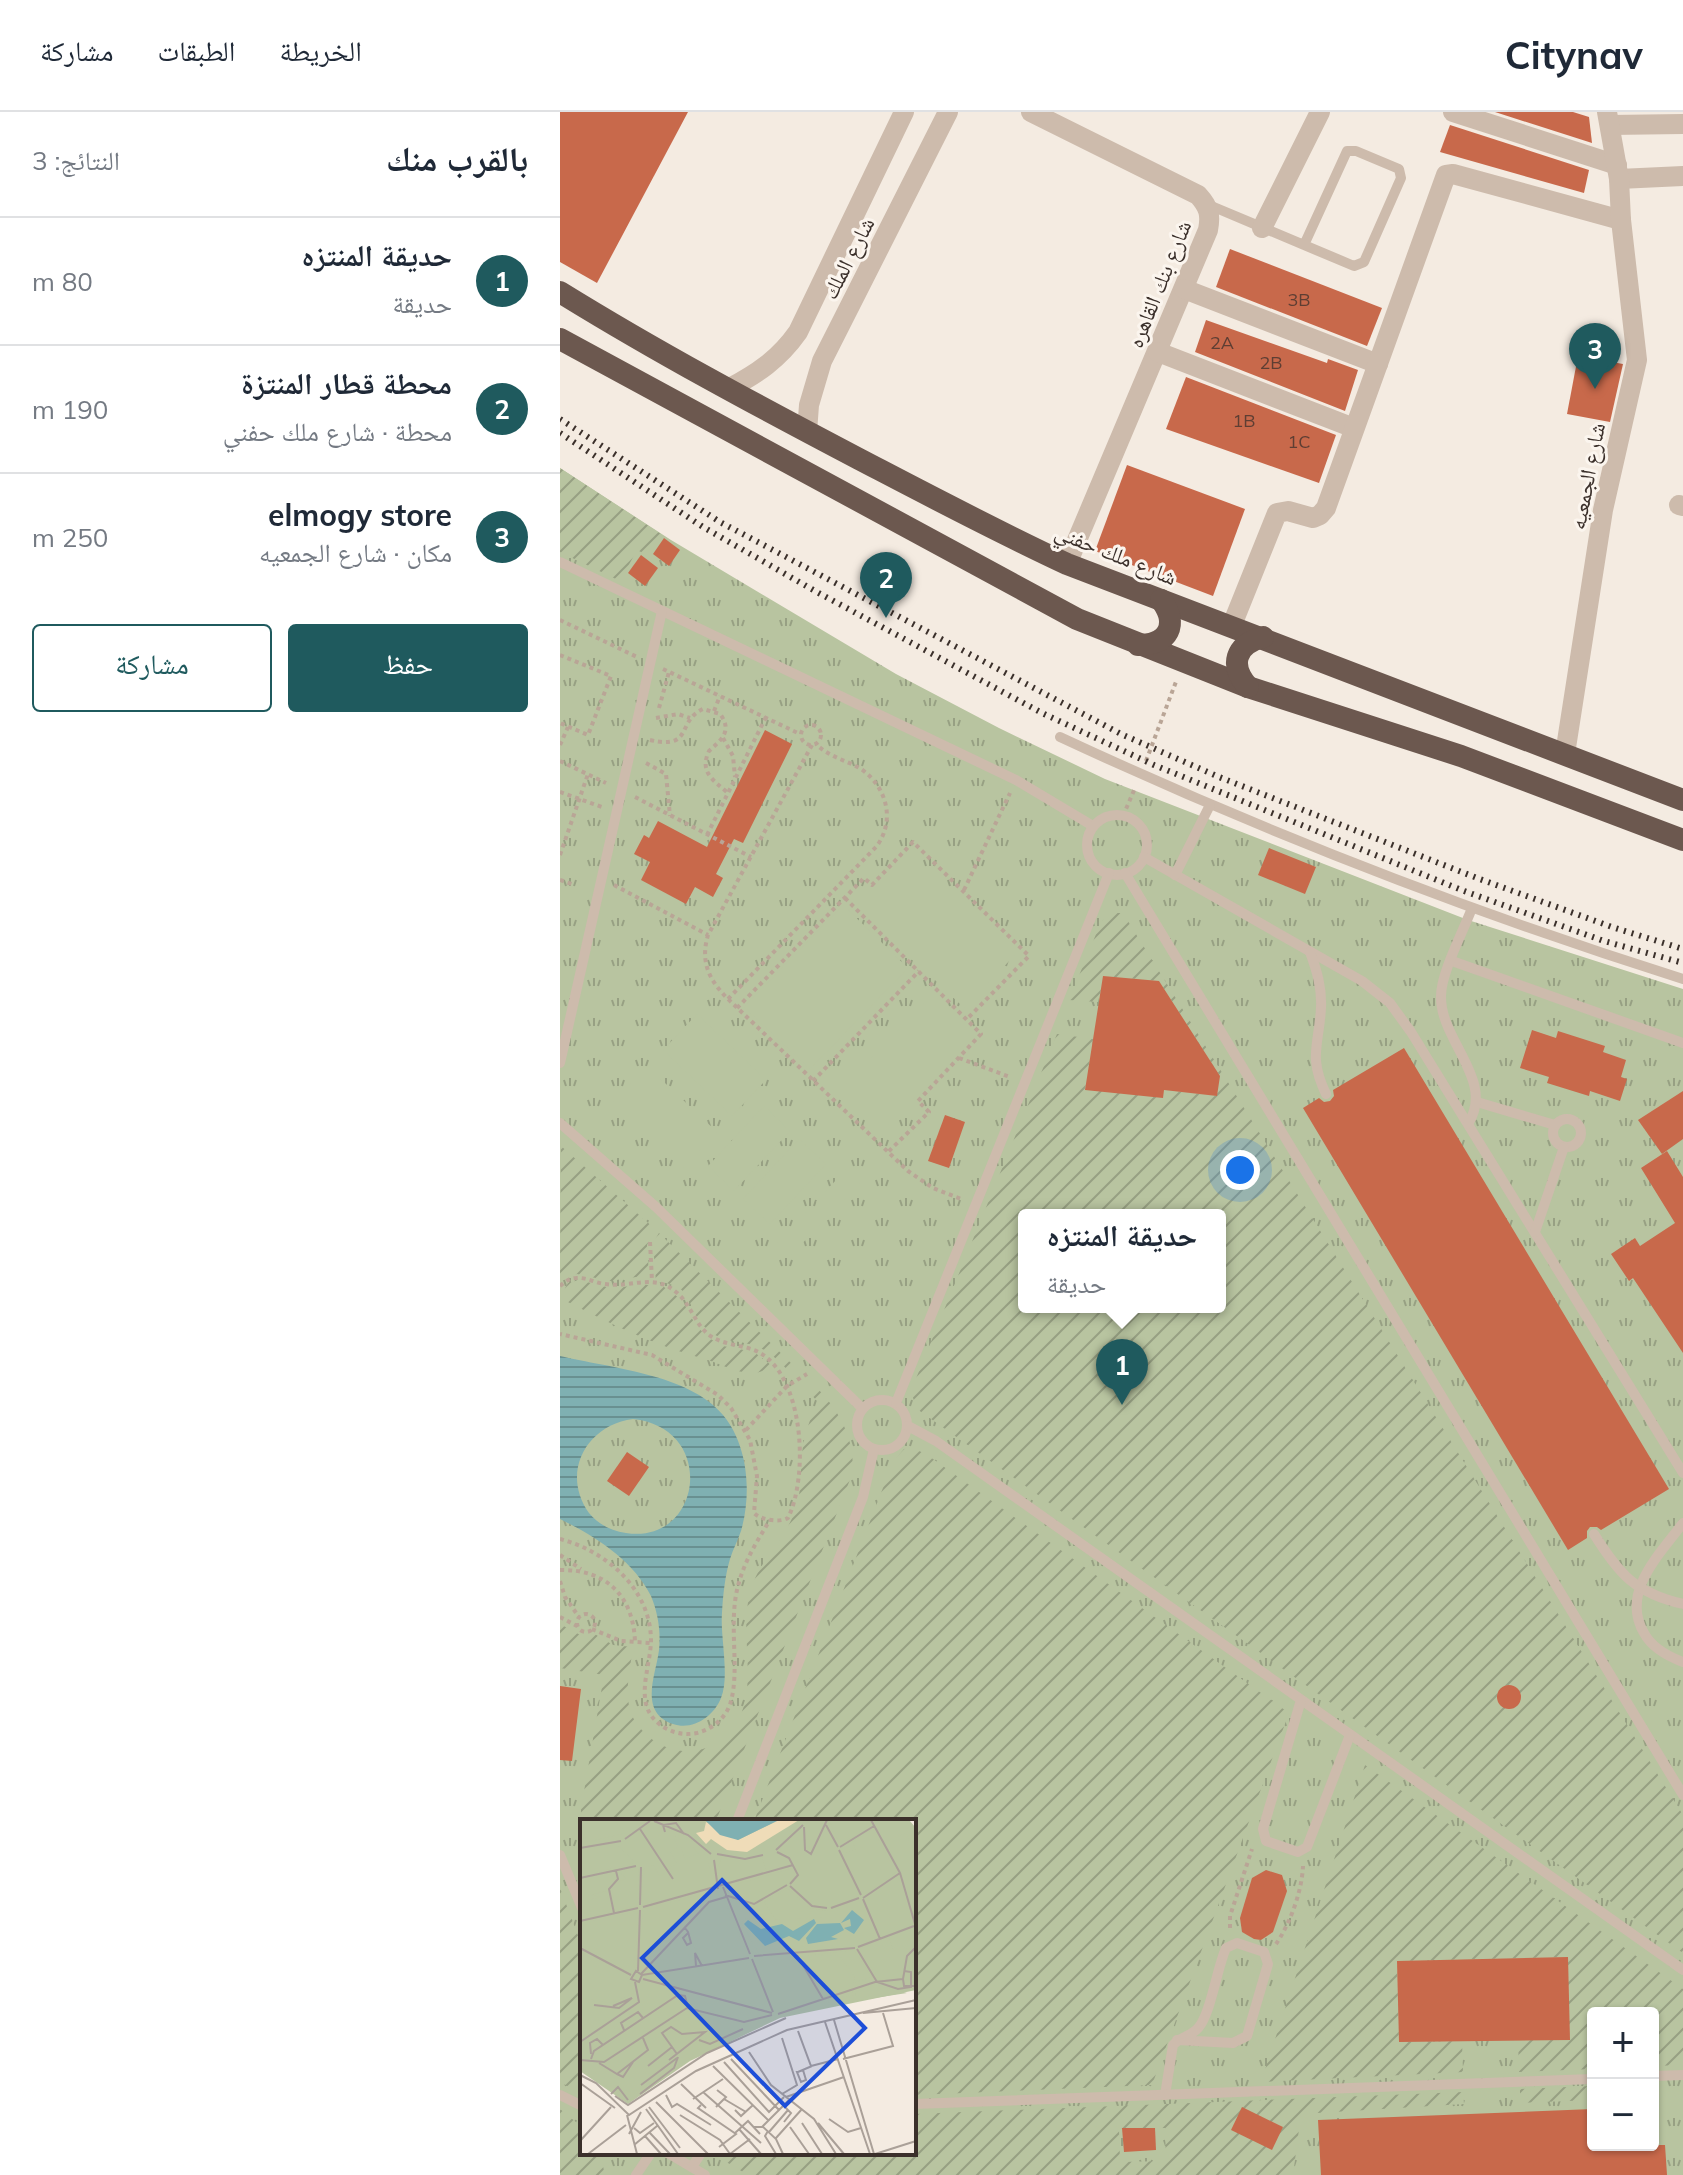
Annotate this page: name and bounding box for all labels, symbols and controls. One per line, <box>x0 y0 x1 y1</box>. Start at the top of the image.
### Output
text: Citynav <box>1505 31 1643 79</box>
text: مشاركة <box>40 33 114 68</box>
text: الطبقات <box>158 33 235 68</box>
text: الخريطة <box>279 33 362 68</box>
text: بالقرب منك <box>386 137 528 180</box>
text: النتائج: 3 <box>32 144 120 177</box>
street label: شارع الملك <box>816 212 880 304</box>
street label: شارع بنك القاهره <box>1121 216 1197 352</box>
text: حديقة المنتزه <box>302 236 452 274</box>
text: 80 m <box>32 265 93 298</box>
text: 1 <box>494 265 510 298</box>
text: حديقة <box>392 287 452 320</box>
house number: 3B <box>1287 288 1311 311</box>
pin: 3 <box>1569 323 1621 389</box>
house number: 2A <box>1210 331 1234 354</box>
house number: 2B <box>1259 351 1283 374</box>
text: محطة قطار المنتزة <box>241 364 452 402</box>
text: 190 m <box>32 393 108 426</box>
text: 2 <box>494 393 510 426</box>
house number: 1B <box>1232 409 1256 432</box>
text: محطة · شارع ملك حفني <box>223 415 452 448</box>
street label: شارع الجمعيه <box>1563 420 1611 532</box>
house number: 1C <box>1287 430 1311 453</box>
text: elmogy store <box>268 496 452 534</box>
street label: شارع ملك حفني <box>1050 517 1181 594</box>
text: 250 m <box>32 521 108 554</box>
text: 3 <box>494 521 510 554</box>
text: مكان · شارع الجمعيه <box>259 536 452 569</box>
pin: 2 <box>860 552 912 618</box>
button: مشاركة <box>32 624 272 712</box>
button: حفظ <box>288 624 528 712</box>
your location <box>1220 1150 1260 1190</box>
popup <box>1018 1209 1226 1313</box>
text: حديقة المنتزه <box>1047 1216 1197 1254</box>
text: حديقة <box>1047 1267 1106 1300</box>
pin: 1 <box>1096 1339 1148 1405</box>
inset map <box>580 1819 916 2155</box>
map controls <box>1587 2007 1659 2151</box>
button: + <box>1587 2007 1659 2079</box>
button: − <box>1587 2079 1659 2151</box>

